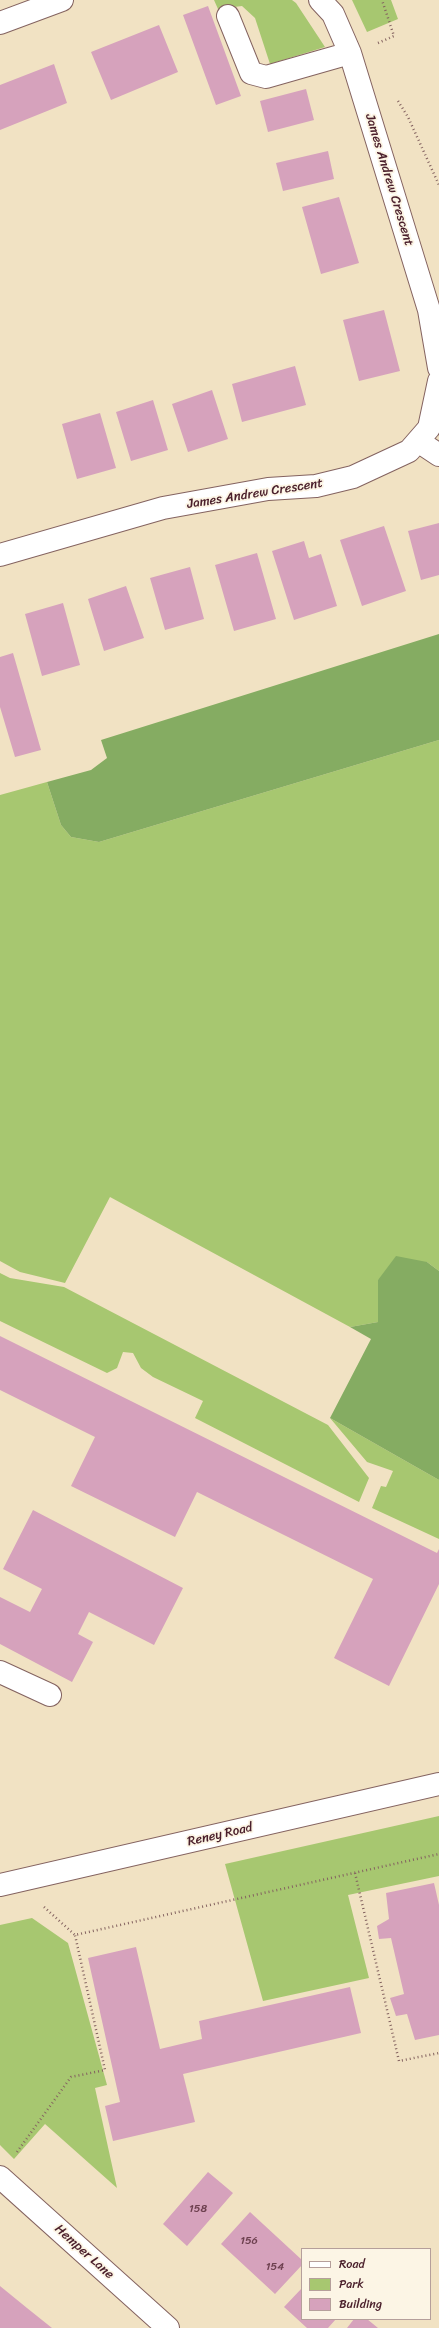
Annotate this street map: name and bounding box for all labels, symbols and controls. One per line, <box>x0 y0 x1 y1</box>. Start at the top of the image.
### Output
street label: James Andrew Crescent <box>361 112 417 248</box>
street label: James Andrew Crescent <box>186 476 324 512</box>
street label: Reney Road <box>186 1820 254 1850</box>
house number: 158 <box>189 2202 207 2216</box>
street label: Hemper Lane <box>51 2221 117 2283</box>
house number: 156 <box>240 2234 258 2248</box>
legend <box>301 2248 431 2320</box>
text: Road <box>339 2253 365 2275</box>
house number: 154 <box>266 2260 284 2274</box>
text: Park <box>339 2273 364 2295</box>
text: Building <box>339 2293 382 2315</box>

